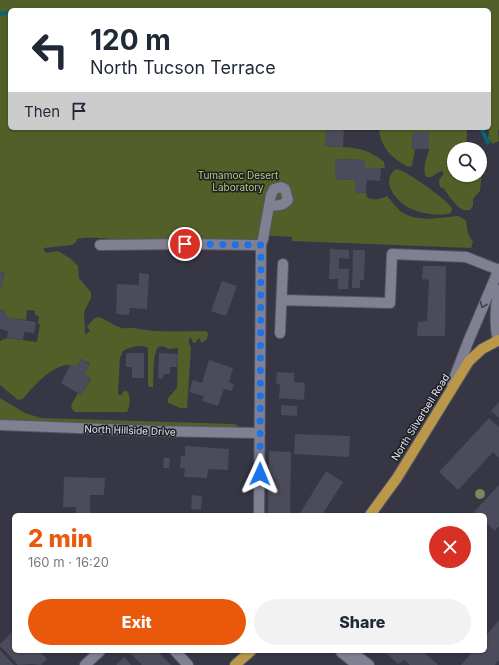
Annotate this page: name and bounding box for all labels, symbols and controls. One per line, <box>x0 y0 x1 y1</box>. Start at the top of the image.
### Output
text: 120 m <box>90 23 171 57</box>
icon: left <box>24 24 76 76</box>
text: North Tucson Terrace <box>90 57 276 78</box>
icon: arrive <box>68 100 90 122</box>
text: Then <box>24 102 60 121</box>
map controls <box>447 142 487 182</box>
button: search <box>447 142 487 182</box>
park label: Tumamoc Desert Laboratory <box>198 169 279 193</box>
pin <box>168 227 202 261</box>
icon: arrive <box>174 233 196 255</box>
one-way arrow <box>480 301 488 308</box>
street label: North Silverbell Road <box>389 372 451 462</box>
street label: North Hillside Drive <box>84 422 176 438</box>
position arrow <box>239 453 281 495</box>
text: 2 min <box>28 524 93 553</box>
button: close <box>429 526 471 568</box>
text: 160 m · 16:20 <box>28 554 109 570</box>
button: Exit <box>28 599 246 645</box>
button: Share <box>254 599 471 645</box>

